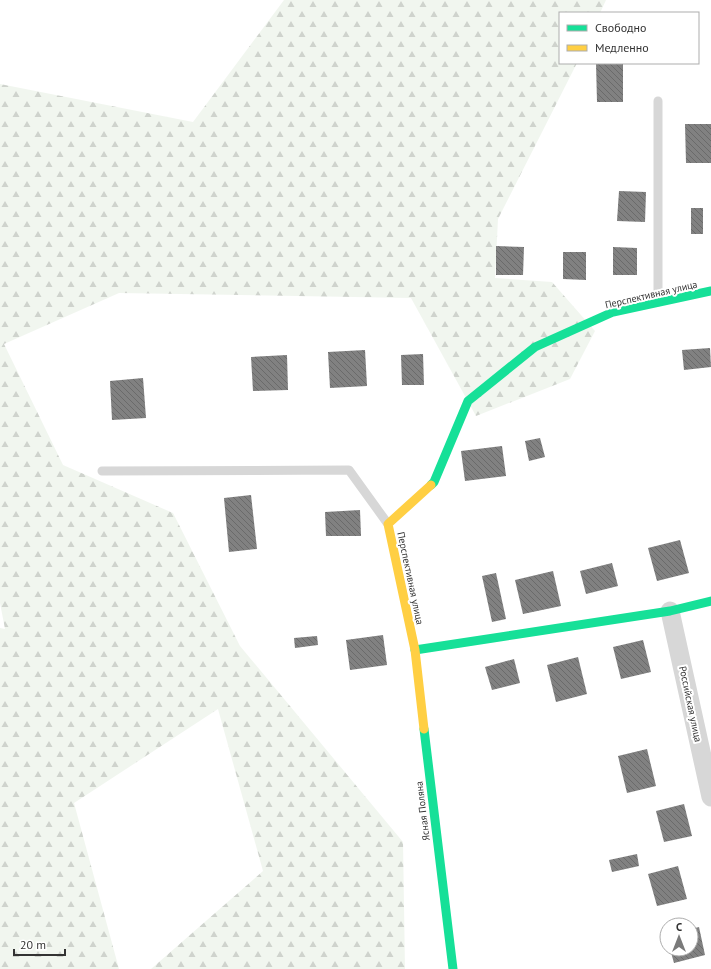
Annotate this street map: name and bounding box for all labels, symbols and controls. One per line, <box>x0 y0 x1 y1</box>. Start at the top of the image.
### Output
legend <box>559 12 699 64</box>
text: Свободно <box>595 20 646 35</box>
text: Медленно <box>595 40 649 55</box>
street label: Перспективная улица <box>604 278 699 311</box>
street label: Перспективная улица <box>394 531 427 626</box>
street label: Российская улица <box>676 665 705 743</box>
street label: Ясная Поляна <box>412 780 433 842</box>
north arrow <box>659 917 699 957</box>
text: С <box>676 920 682 934</box>
scale bar <box>14 931 65 957</box>
text: 20 m <box>20 937 46 952</box>

